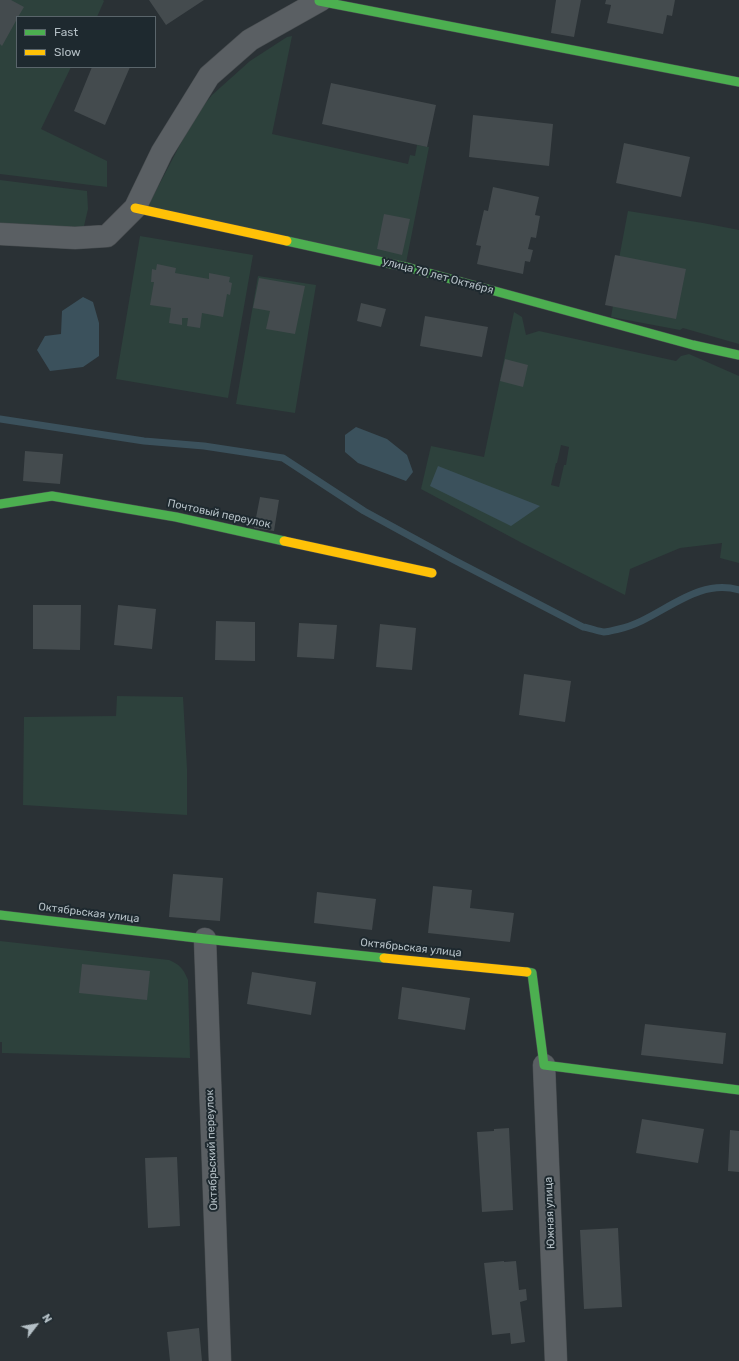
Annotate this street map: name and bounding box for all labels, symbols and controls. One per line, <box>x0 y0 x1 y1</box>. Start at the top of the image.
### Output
legend <box>16 16 156 68</box>
text: Fast <box>54 25 78 39</box>
text: Slow <box>54 45 81 59</box>
street label: улица 70 лет Октября <box>381 255 495 297</box>
street label: Почтовый переулок <box>166 497 272 531</box>
street label: Октябрьская улица <box>38 900 140 926</box>
street label: Октябрьская улица <box>360 936 462 960</box>
street label: Октябрьский переулок <box>203 1089 221 1211</box>
street label: Южная улица <box>542 1177 558 1249</box>
north arrow <box>16 1305 56 1345</box>
text: N <box>39 1312 54 1325</box>

